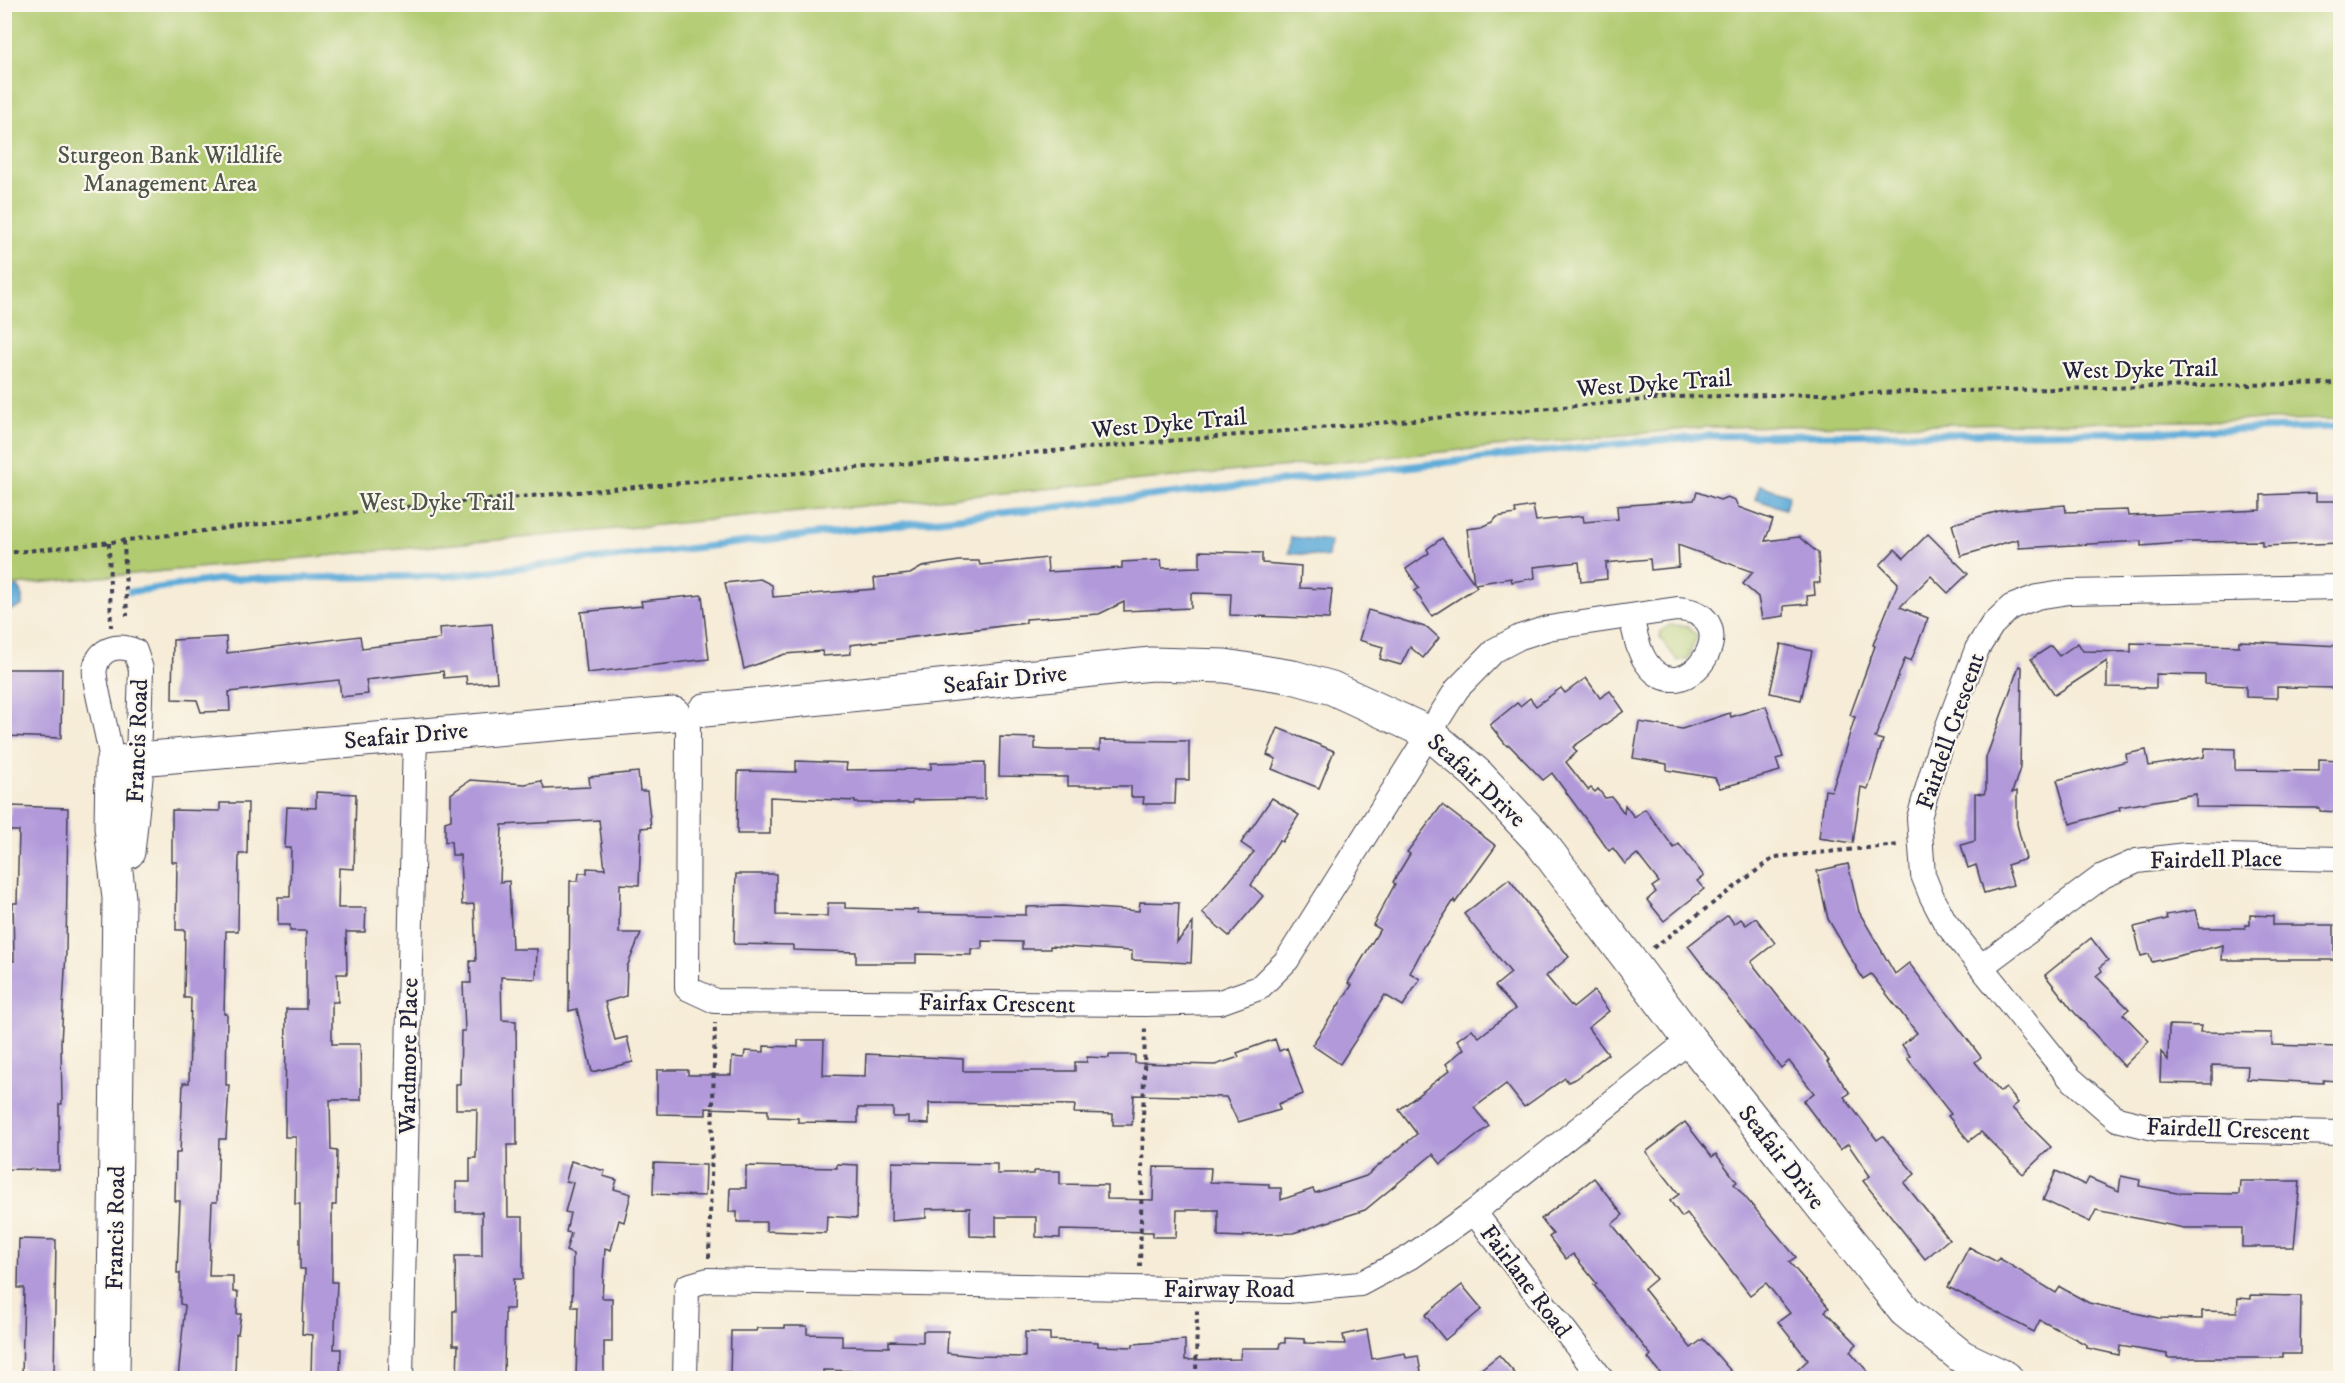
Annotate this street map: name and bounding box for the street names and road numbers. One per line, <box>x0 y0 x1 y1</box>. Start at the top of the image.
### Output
street label: West Dyke Trail <box>2061 354 2219 386</box>
street label: West Dyke Trail <box>1574 364 1733 404</box>
street label: West Dyke Trail <box>1089 402 1249 446</box>
street label: Fairdell Crescent <box>1910 649 1992 814</box>
street label: Seafair Drive <box>942 659 1069 701</box>
street label: Francis Road <box>121 678 155 804</box>
street label: Seafair Drive <box>343 716 469 756</box>
street label: Seafair Drive <box>1421 727 1532 834</box>
street label: Fairdell Place <box>2150 844 2282 876</box>
street label: Wardmore Place <box>393 977 425 1136</box>
street label: Fairfax Crescent <box>918 988 1076 1020</box>
street label: Seafair Drive <box>1731 1099 1831 1216</box>
street label: Fairdell Crescent <box>2146 1112 2311 1148</box>
street label: Francis Road <box>100 1165 132 1291</box>
street label: Fairlane Road <box>1473 1219 1577 1344</box>
street label: Fairway Road <box>1163 1275 1295 1305</box>

